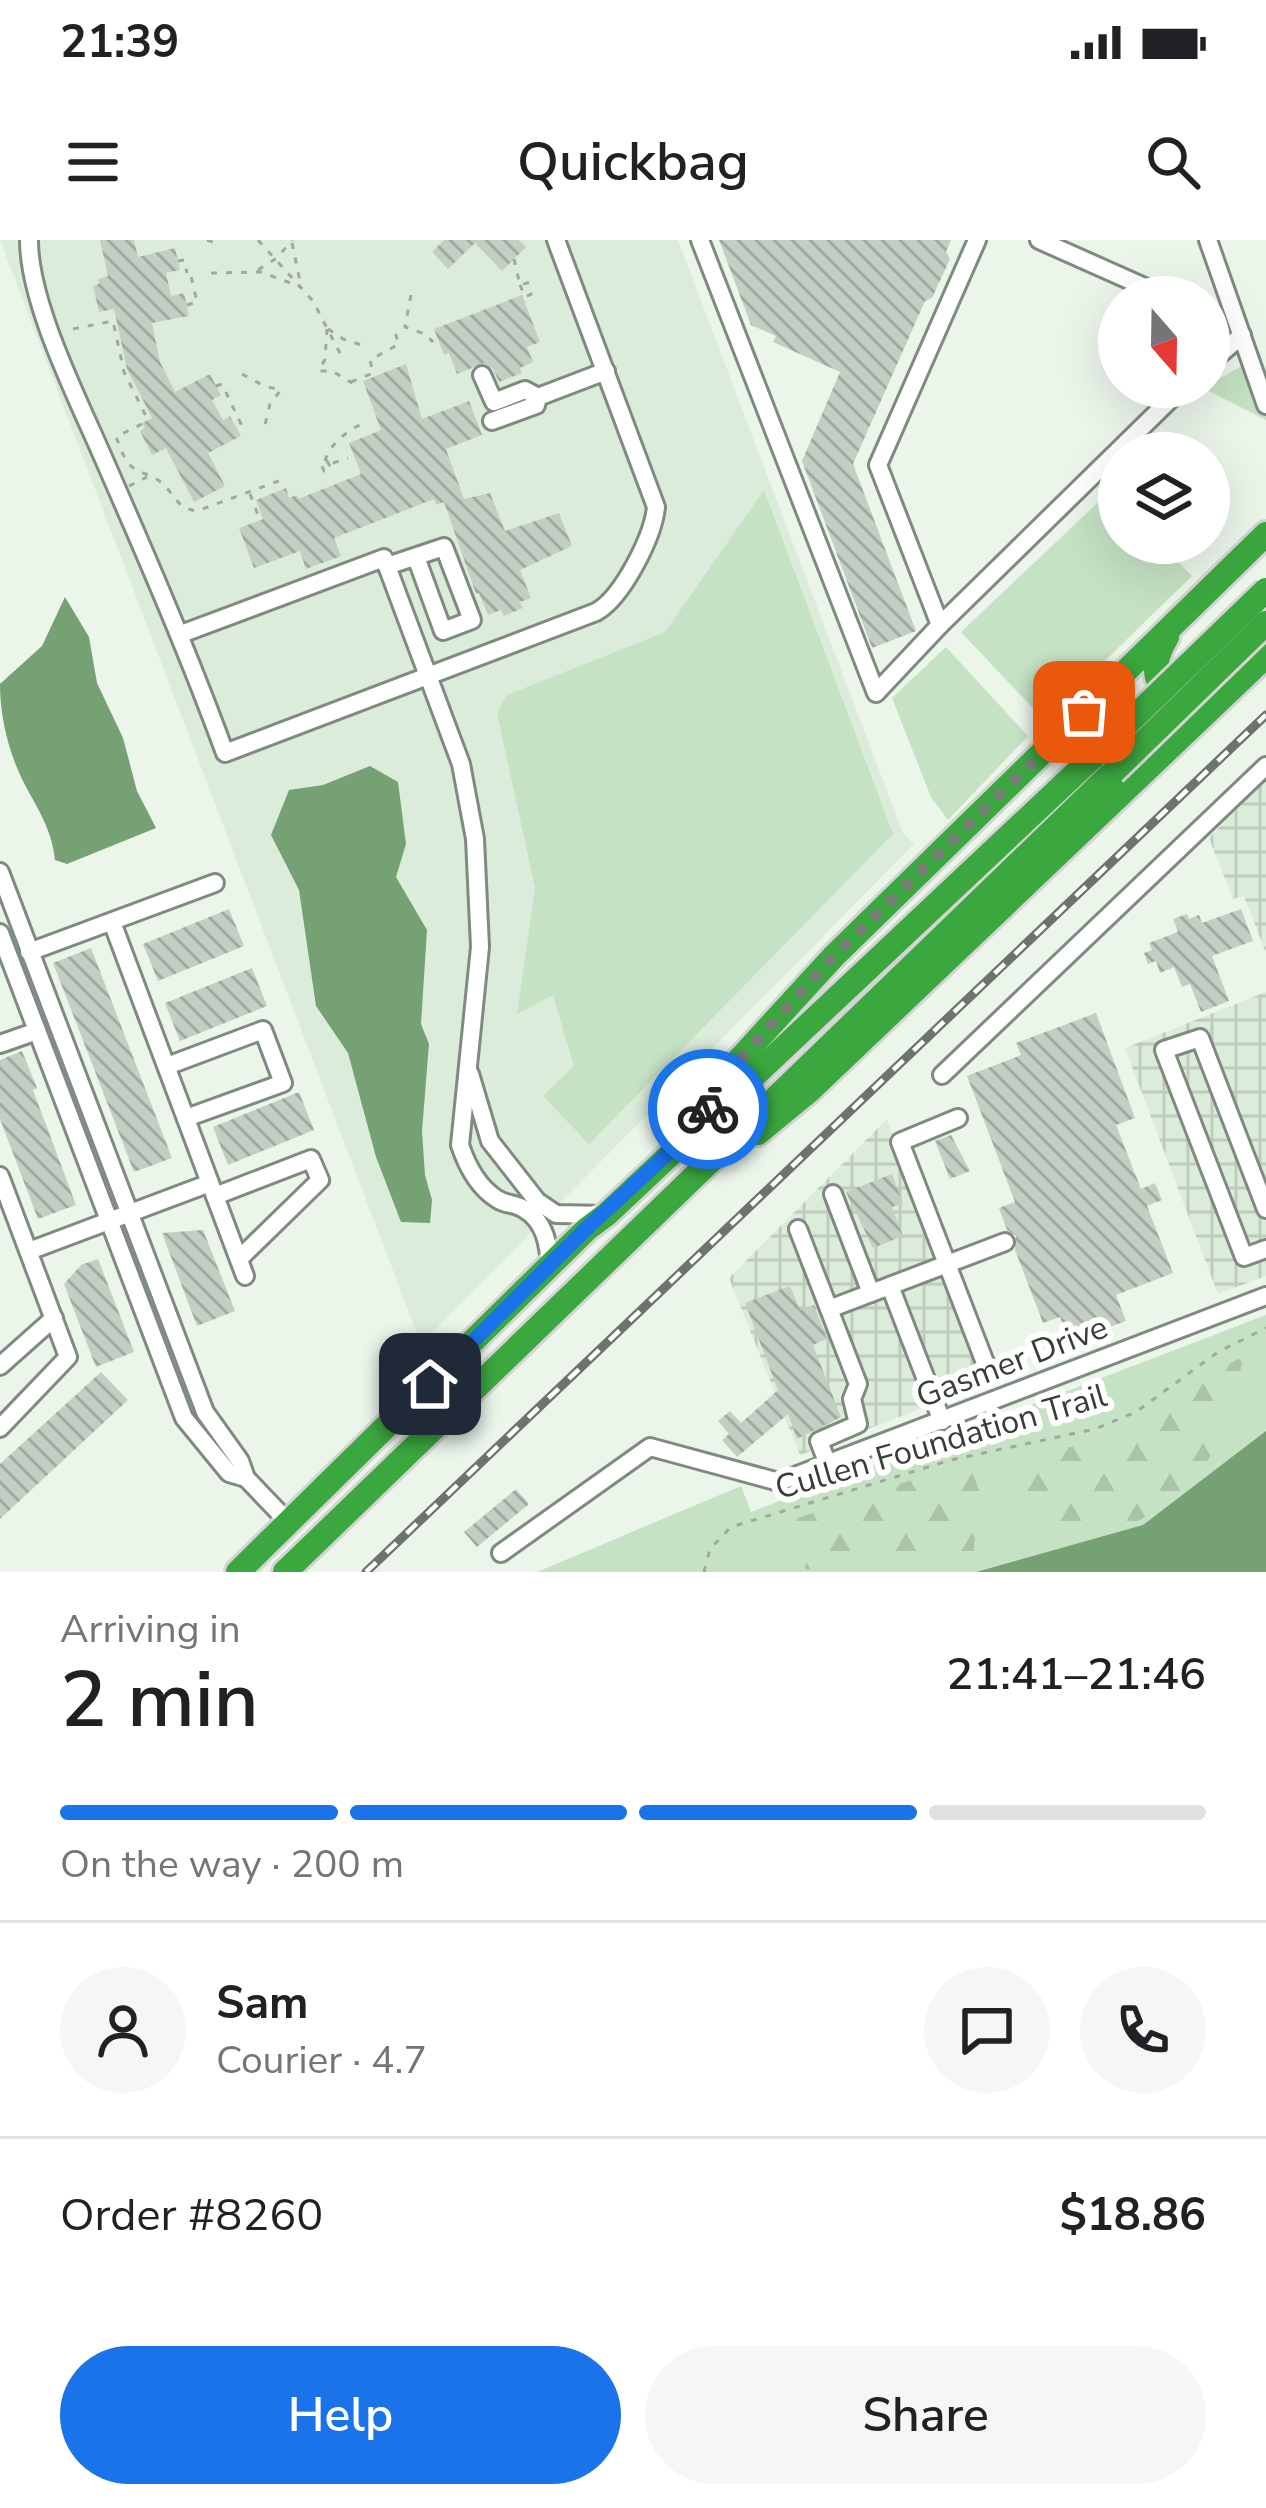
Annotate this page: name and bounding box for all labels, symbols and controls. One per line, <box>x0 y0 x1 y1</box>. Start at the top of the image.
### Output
text: 21:39 <box>60 12 179 73</box>
text: Quickbag <box>517 125 749 199</box>
icon: menu <box>60 129 126 195</box>
icon: search <box>1140 129 1206 195</box>
north arrow <box>1098 276 1230 408</box>
map controls <box>1098 276 1230 564</box>
button: layers <box>1098 432 1230 564</box>
pin <box>1033 661 1135 763</box>
icon: bag <box>1051 679 1117 745</box>
courier <box>648 1049 768 1169</box>
icon: bike <box>675 1076 741 1142</box>
street label: Gasmer Drive <box>910 1305 1114 1419</box>
pin <box>379 1333 481 1435</box>
icon: home <box>397 1351 463 1417</box>
street label: Cullen Foundation Trail <box>770 1373 1112 1511</box>
text: Arriving in <box>60 1603 241 1656</box>
text: 21:41–21:46 <box>946 1644 1206 1705</box>
text: 2 min <box>60 1647 259 1754</box>
text: On the way · 200 m <box>60 1838 404 1891</box>
button: person <box>60 1967 186 2093</box>
button: chat <box>924 1967 1050 2093</box>
button: phone <box>1080 1967 1206 2093</box>
text: Sam <box>216 1973 308 2034</box>
text: Courier · 4.7 <box>216 2034 427 2087</box>
text: Order #8260 <box>60 2185 323 2246</box>
text: $18.86 <box>1060 2185 1206 2246</box>
button: Help <box>60 2346 621 2484</box>
button: Share <box>645 2346 1206 2484</box>

